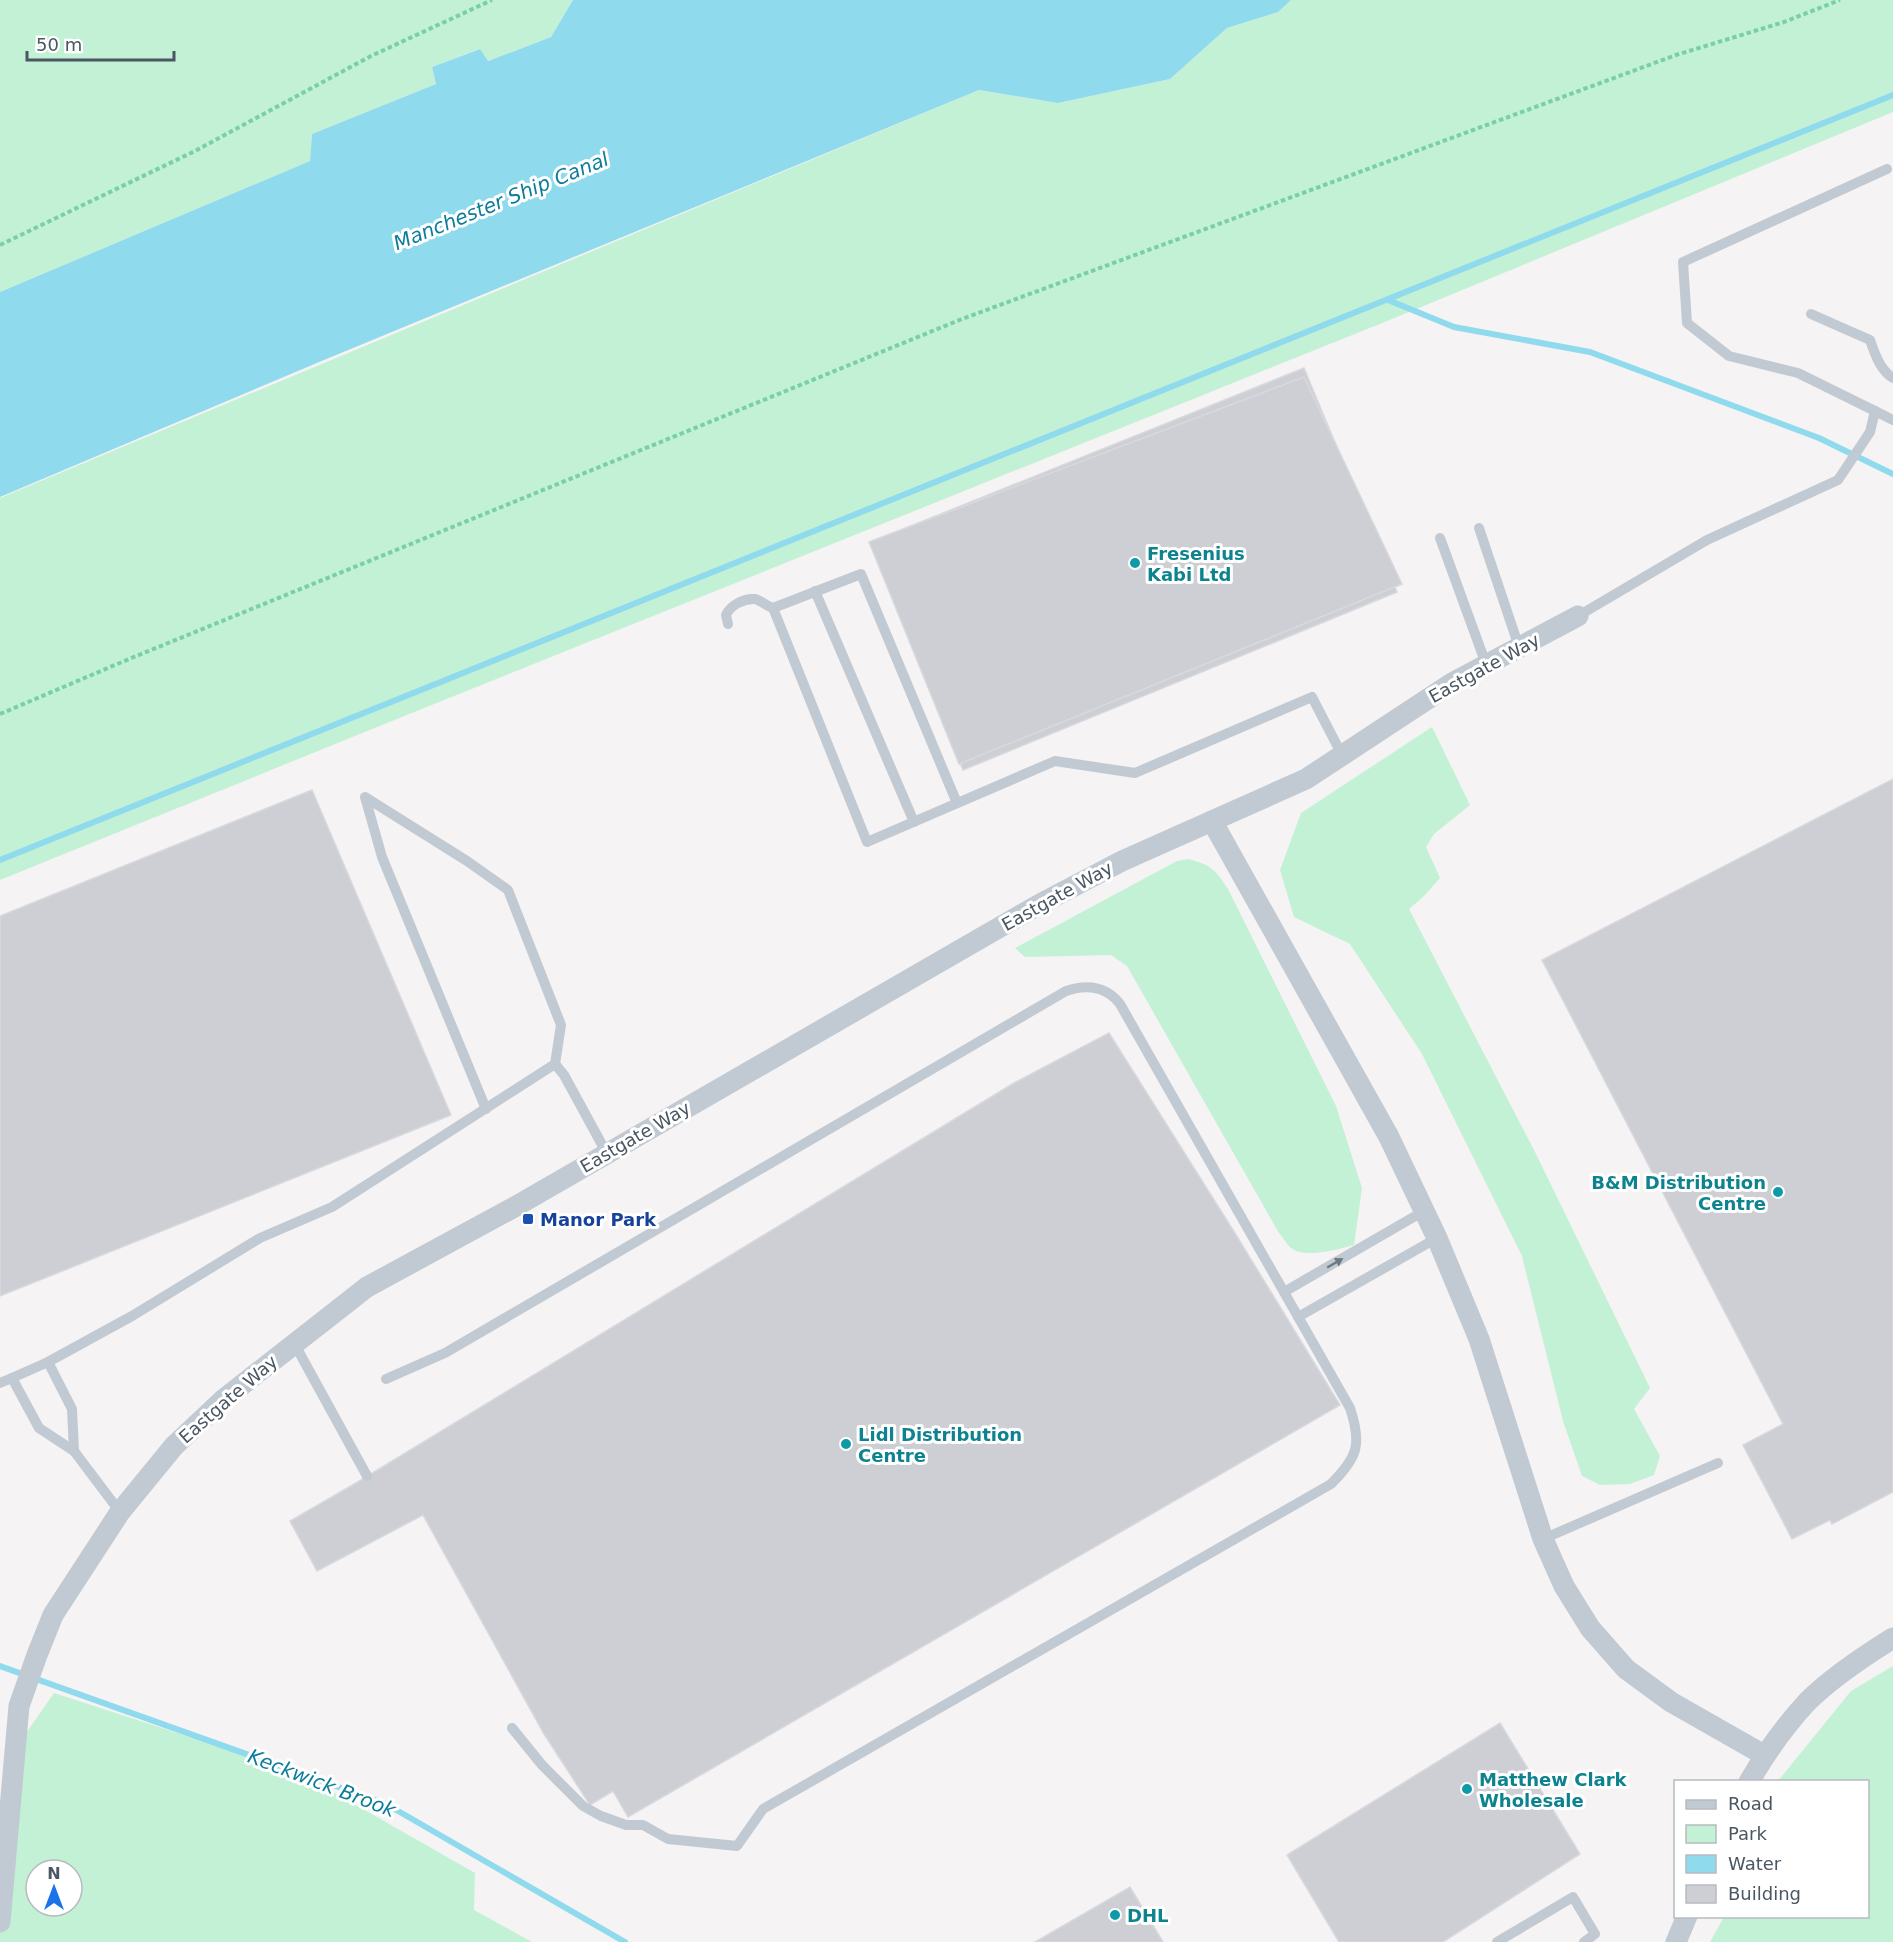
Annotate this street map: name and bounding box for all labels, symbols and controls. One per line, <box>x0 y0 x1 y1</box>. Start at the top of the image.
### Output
scale bar <box>27 24 174 62</box>
text: 50 m <box>36 34 82 55</box>
water label: Manchester Ship Canal <box>390 147 613 255</box>
place label: Fresenius Kabi Ltd <box>1147 543 1245 585</box>
marker: Fresenius Kabi Ltd <box>1128 556 1142 570</box>
street label: Eastgate Way <box>1425 629 1543 707</box>
street label: Eastgate Way <box>998 857 1116 935</box>
street label: Eastgate Way <box>576 1097 694 1177</box>
place label: B&M Distribution Centre <box>1591 1172 1766 1214</box>
marker: B&M Distribution Centre <box>1771 1185 1785 1199</box>
place label: Manor Park <box>540 1209 657 1230</box>
marker: Manor Park <box>521 1212 535 1226</box>
one-way arrow <box>1327 1258 1344 1268</box>
street label: Eastgate Way <box>175 1350 282 1447</box>
place label: Lidl Distribution Centre <box>858 1424 1022 1466</box>
marker: Lidl Distribution Centre <box>839 1437 853 1451</box>
water label: Keckwick Brook <box>245 1744 401 1823</box>
place label: Matthew Clark Wholesale <box>1479 1769 1628 1811</box>
legend <box>1674 1780 1869 1918</box>
marker: Matthew Clark Wholesale <box>1460 1782 1474 1796</box>
text: Road <box>1728 1793 1773 1814</box>
text: Park <box>1728 1823 1767 1844</box>
text: Water <box>1728 1853 1782 1874</box>
north arrow <box>24 1858 84 1918</box>
text: N <box>47 1864 61 1883</box>
text: Building <box>1728 1883 1801 1904</box>
place label: DHL <box>1127 1905 1168 1926</box>
marker: DHL <box>1108 1908 1122 1922</box>

